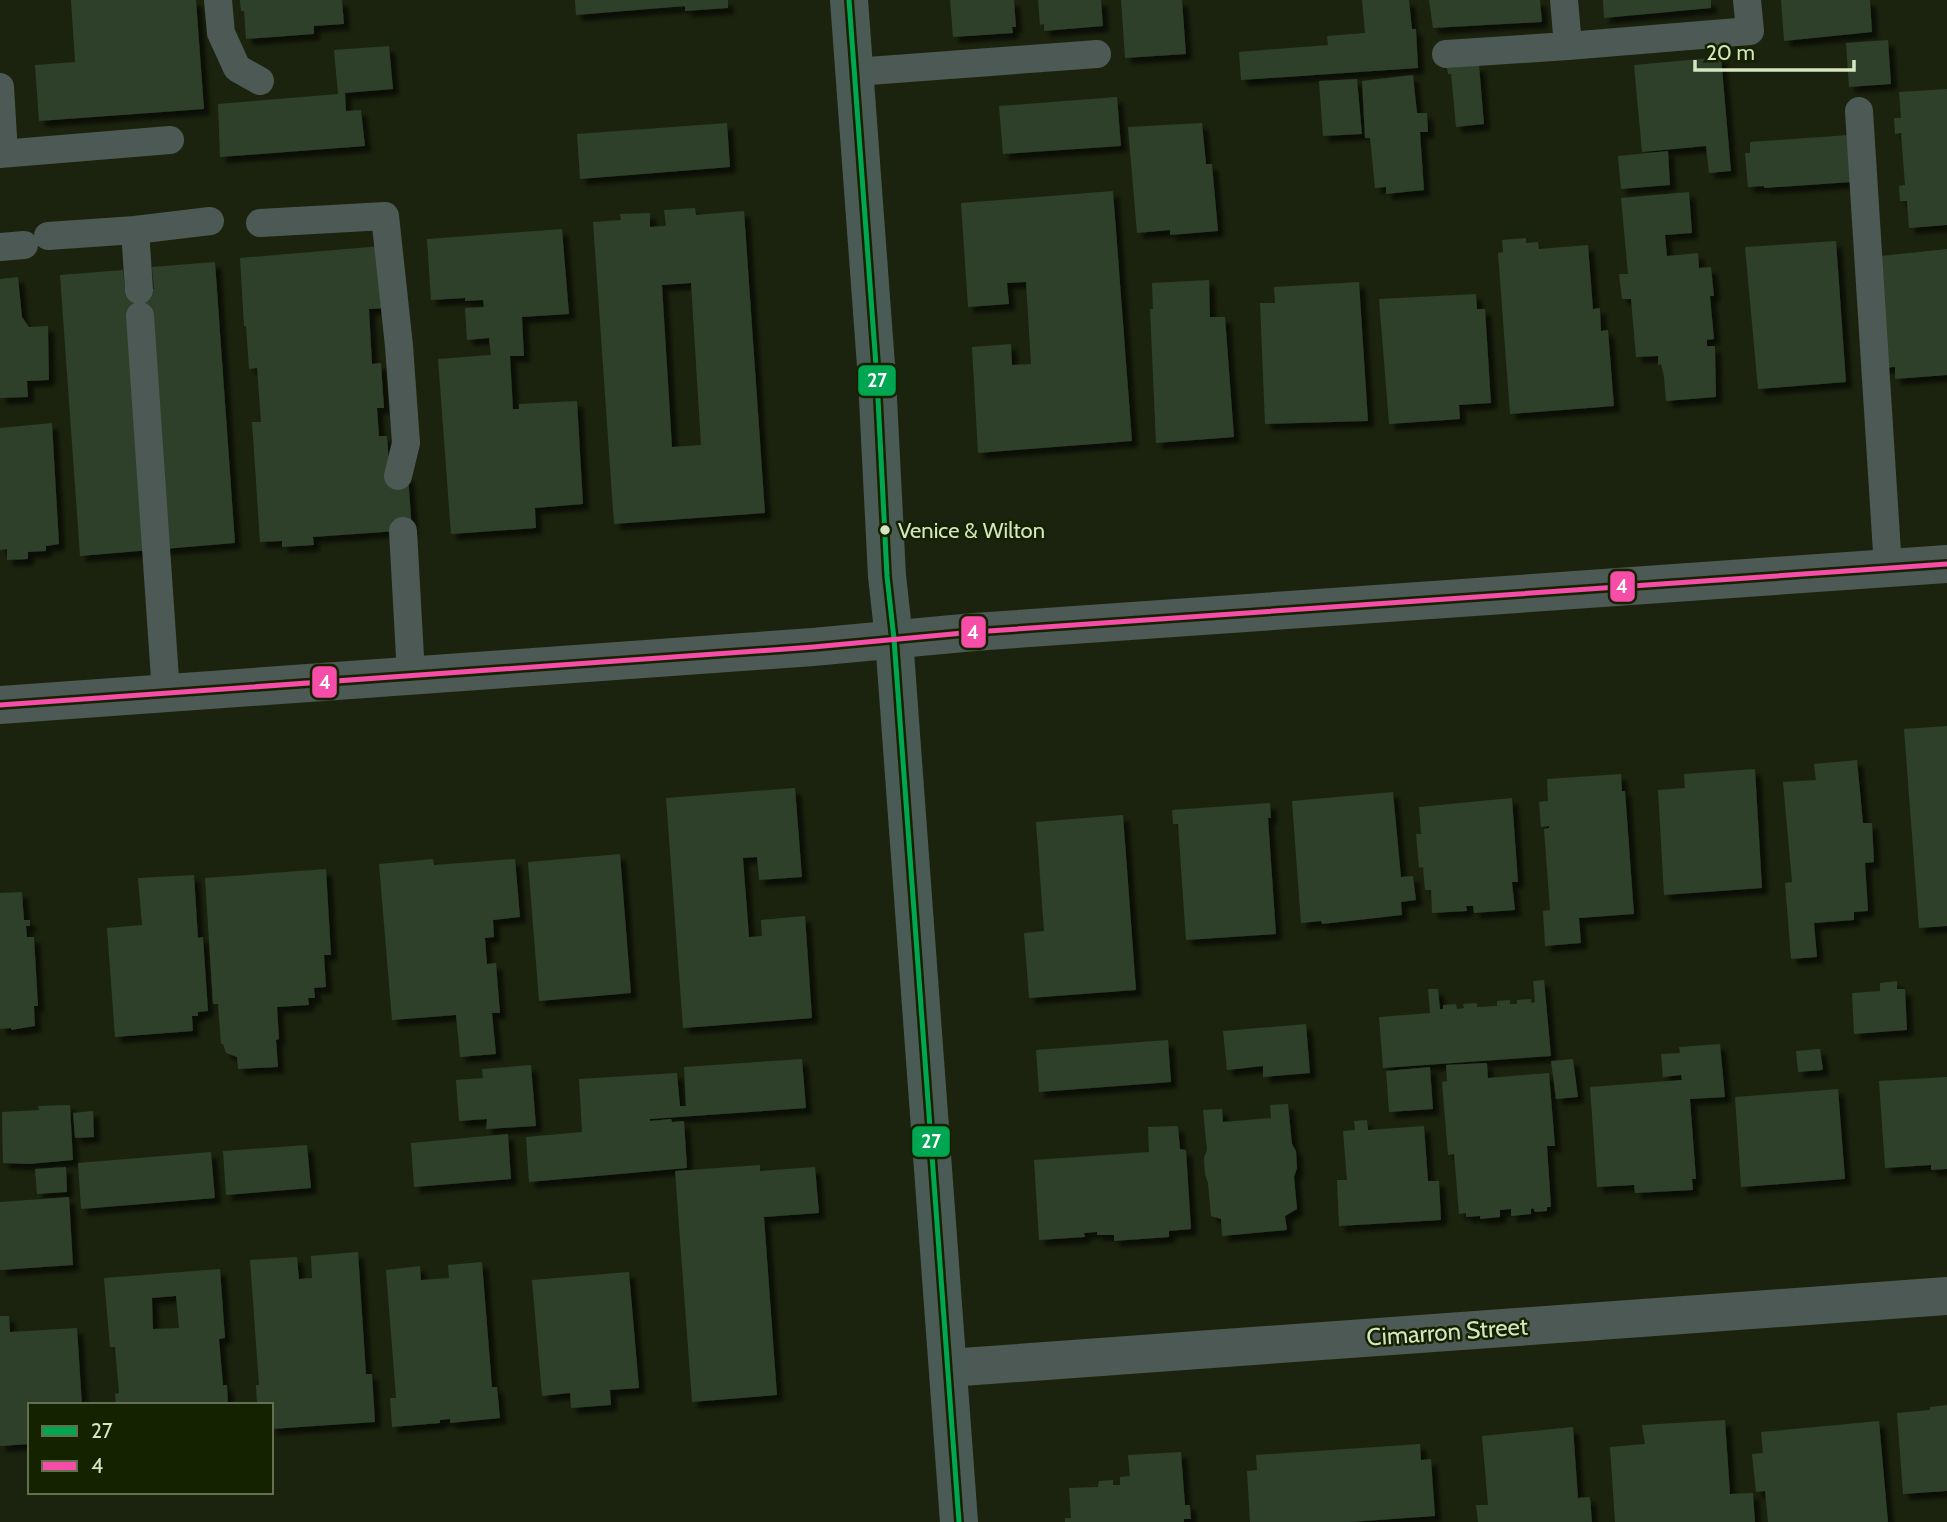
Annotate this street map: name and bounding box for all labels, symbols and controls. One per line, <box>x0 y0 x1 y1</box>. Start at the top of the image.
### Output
scale bar <box>1695 28 1854 72</box>
text: 20 m <box>1706 40 1755 65</box>
line badge: 27 <box>857 364 897 397</box>
text: 27 <box>867 369 887 392</box>
place label: Venice & Wilton <box>898 517 1045 544</box>
marker: Venice & Wilton <box>878 523 892 537</box>
line badge: 4 <box>1609 570 1636 603</box>
text: 4 <box>1616 575 1628 598</box>
line badge: 4 <box>960 615 987 649</box>
text: 4 <box>967 621 979 644</box>
line badge: 4 <box>311 665 338 699</box>
text: 4 <box>319 671 331 694</box>
line badge: 27 <box>911 1125 951 1158</box>
text: 27 <box>921 1130 941 1153</box>
street label: Cimarron Street <box>1365 1311 1529 1352</box>
legend <box>28 1403 273 1494</box>
text: 27 <box>91 1418 113 1443</box>
text: 4 <box>91 1453 103 1478</box>

